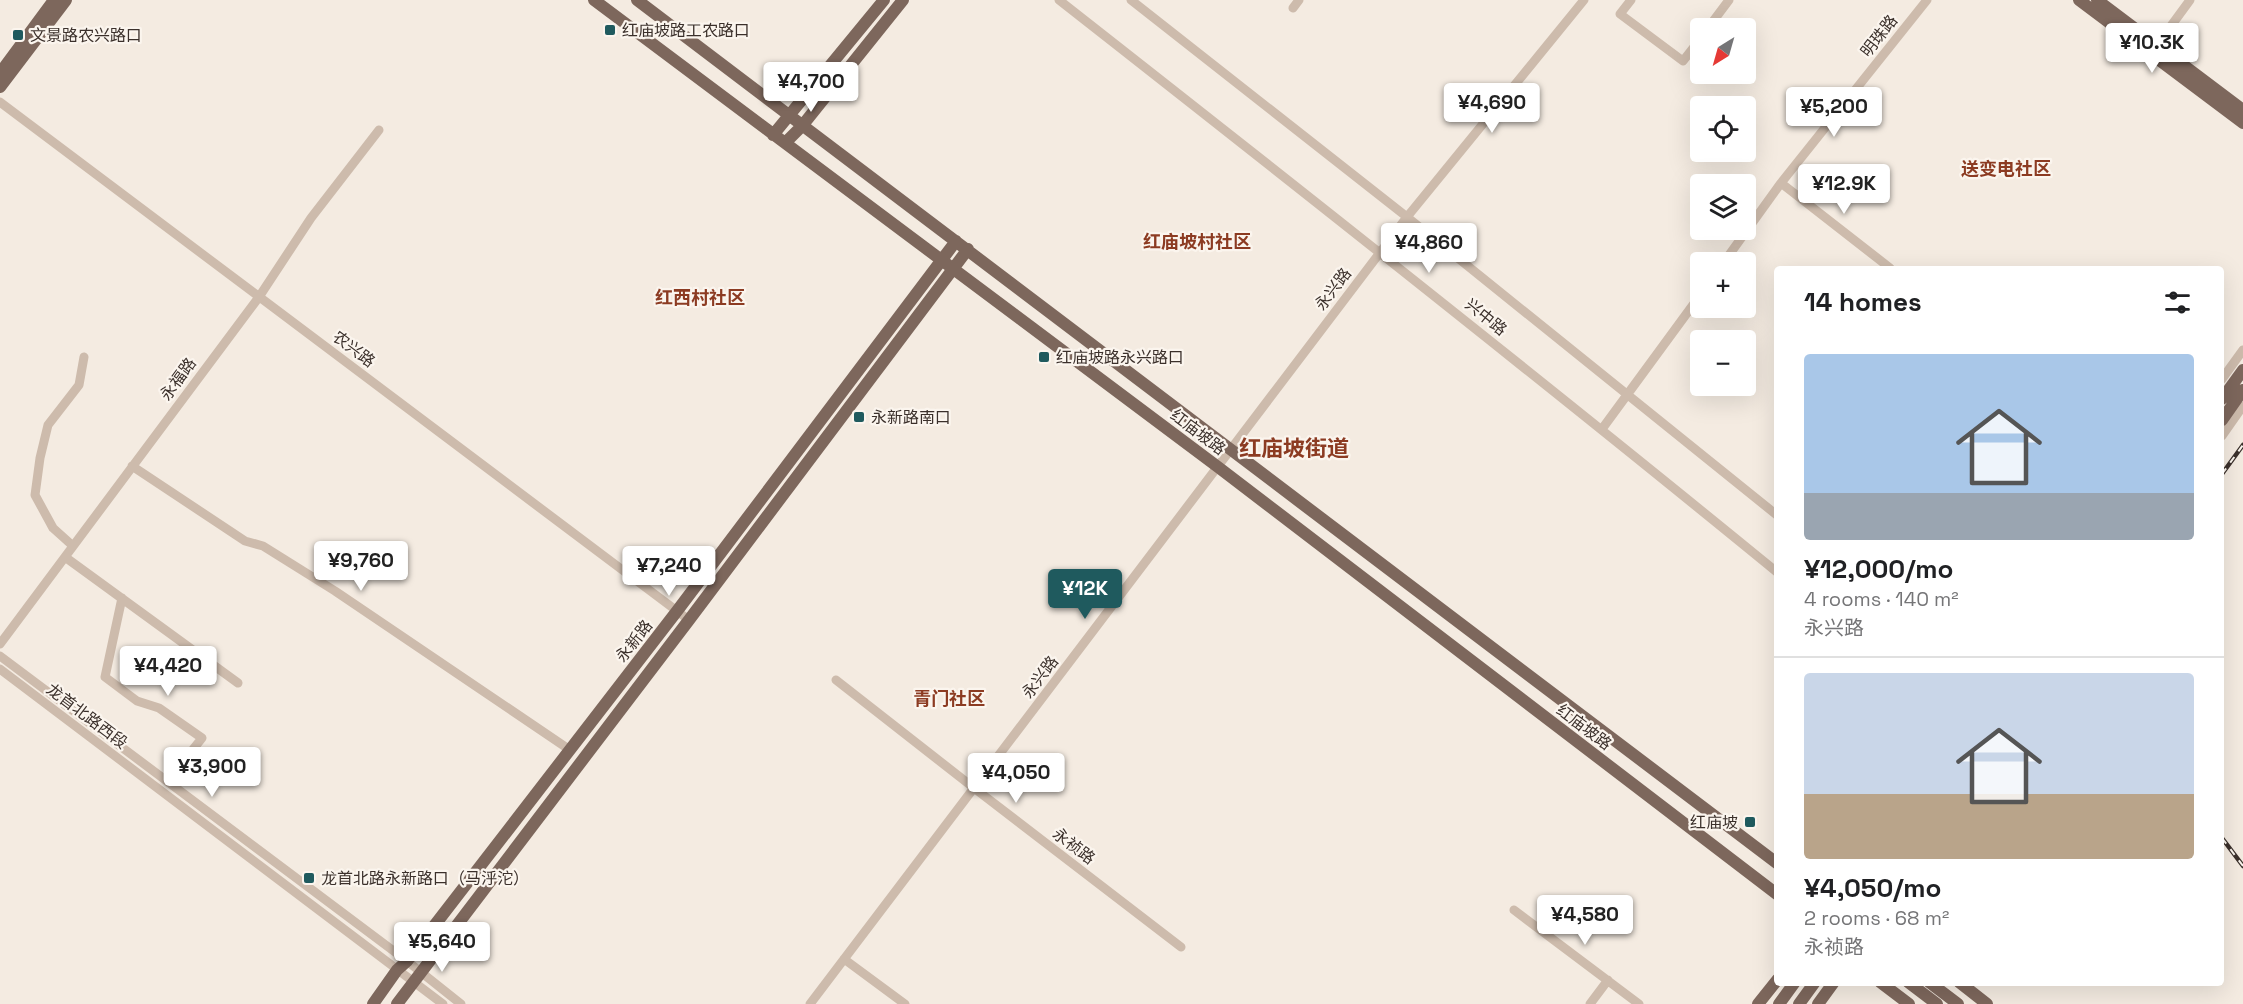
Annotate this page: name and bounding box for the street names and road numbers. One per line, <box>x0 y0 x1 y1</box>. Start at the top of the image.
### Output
street label: 明珠路 <box>1856 11 1902 61</box>
street label: 永兴路 <box>1310 264 1356 314</box>
street label: 兴中路 <box>1461 294 1511 340</box>
street label: 农兴路 <box>329 326 379 372</box>
street label: 永福路 <box>155 353 201 405</box>
street label: 红庙坡路 <box>1166 404 1230 460</box>
street label: 永新路 <box>611 616 657 666</box>
street label: 永兴路 <box>1017 652 1063 702</box>
street label: 龙首北路西段 <box>42 679 132 753</box>
street label: 红庙坡路 <box>1552 699 1616 755</box>
street label: 永祯路 <box>1049 823 1099 869</box>

